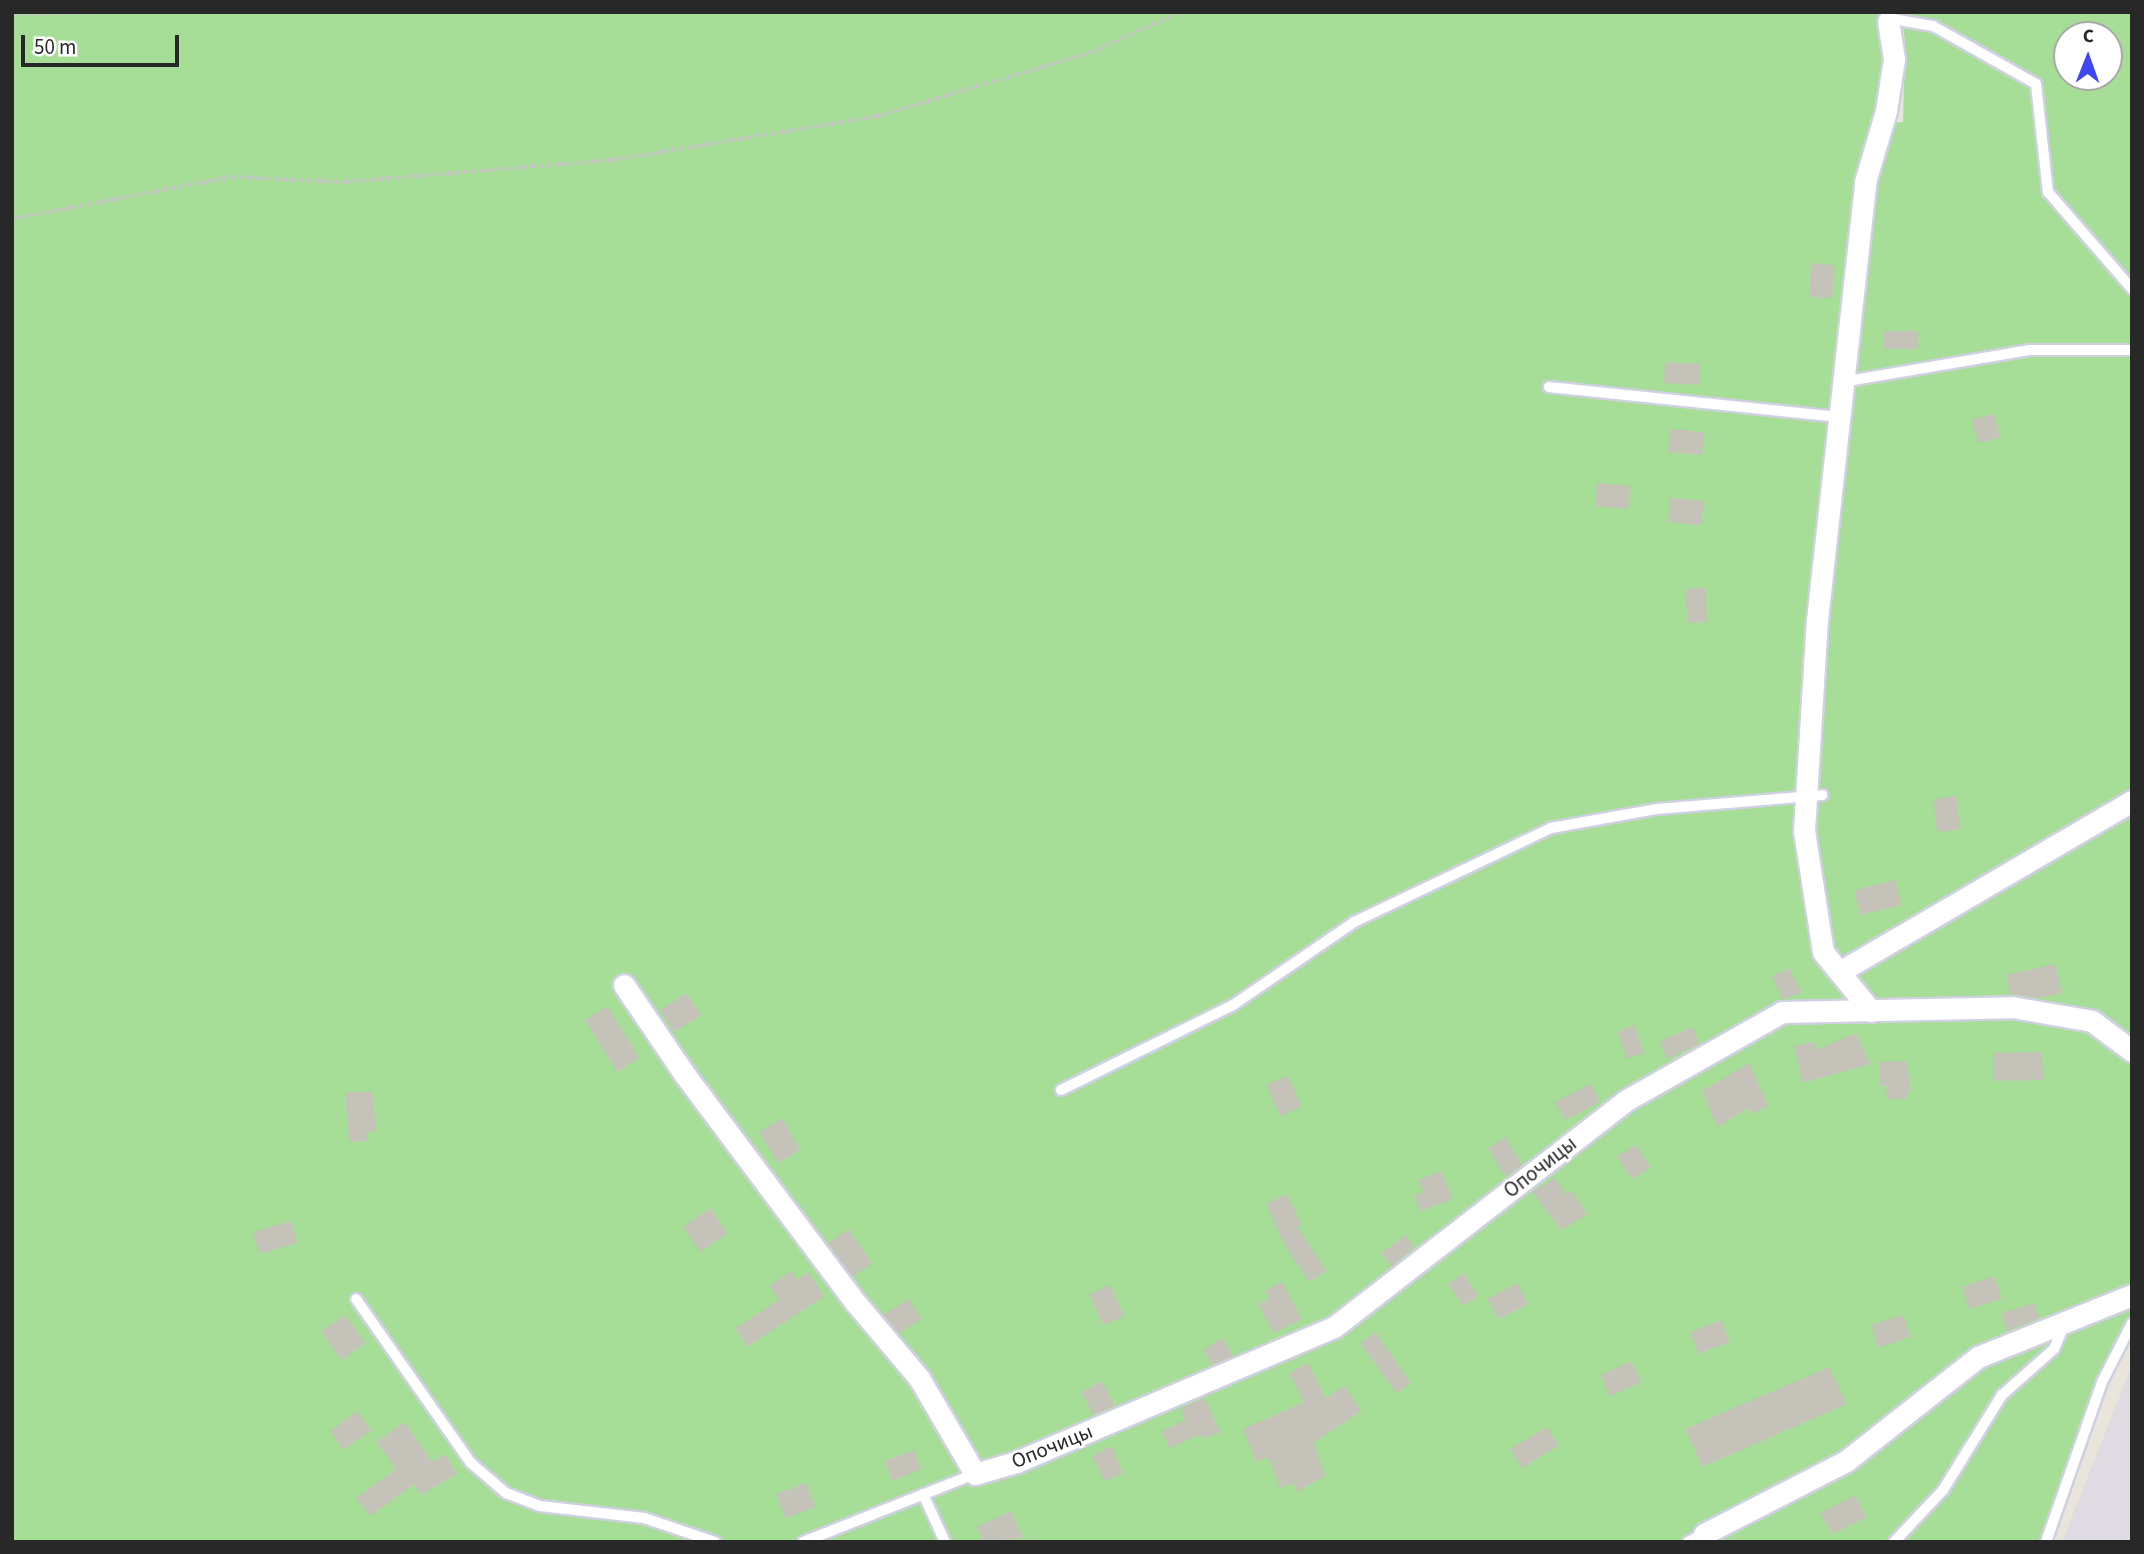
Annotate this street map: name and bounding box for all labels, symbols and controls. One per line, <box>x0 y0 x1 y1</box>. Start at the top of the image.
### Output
scale bar <box>24 21 182 65</box>
north arrow <box>2053 21 2123 91</box>
text: С <box>2083 23 2094 50</box>
text: 50 m <box>34 32 76 62</box>
street label: Опочицы <box>1499 1131 1581 1203</box>
street label: Опочицы <box>1008 1418 1096 1474</box>

